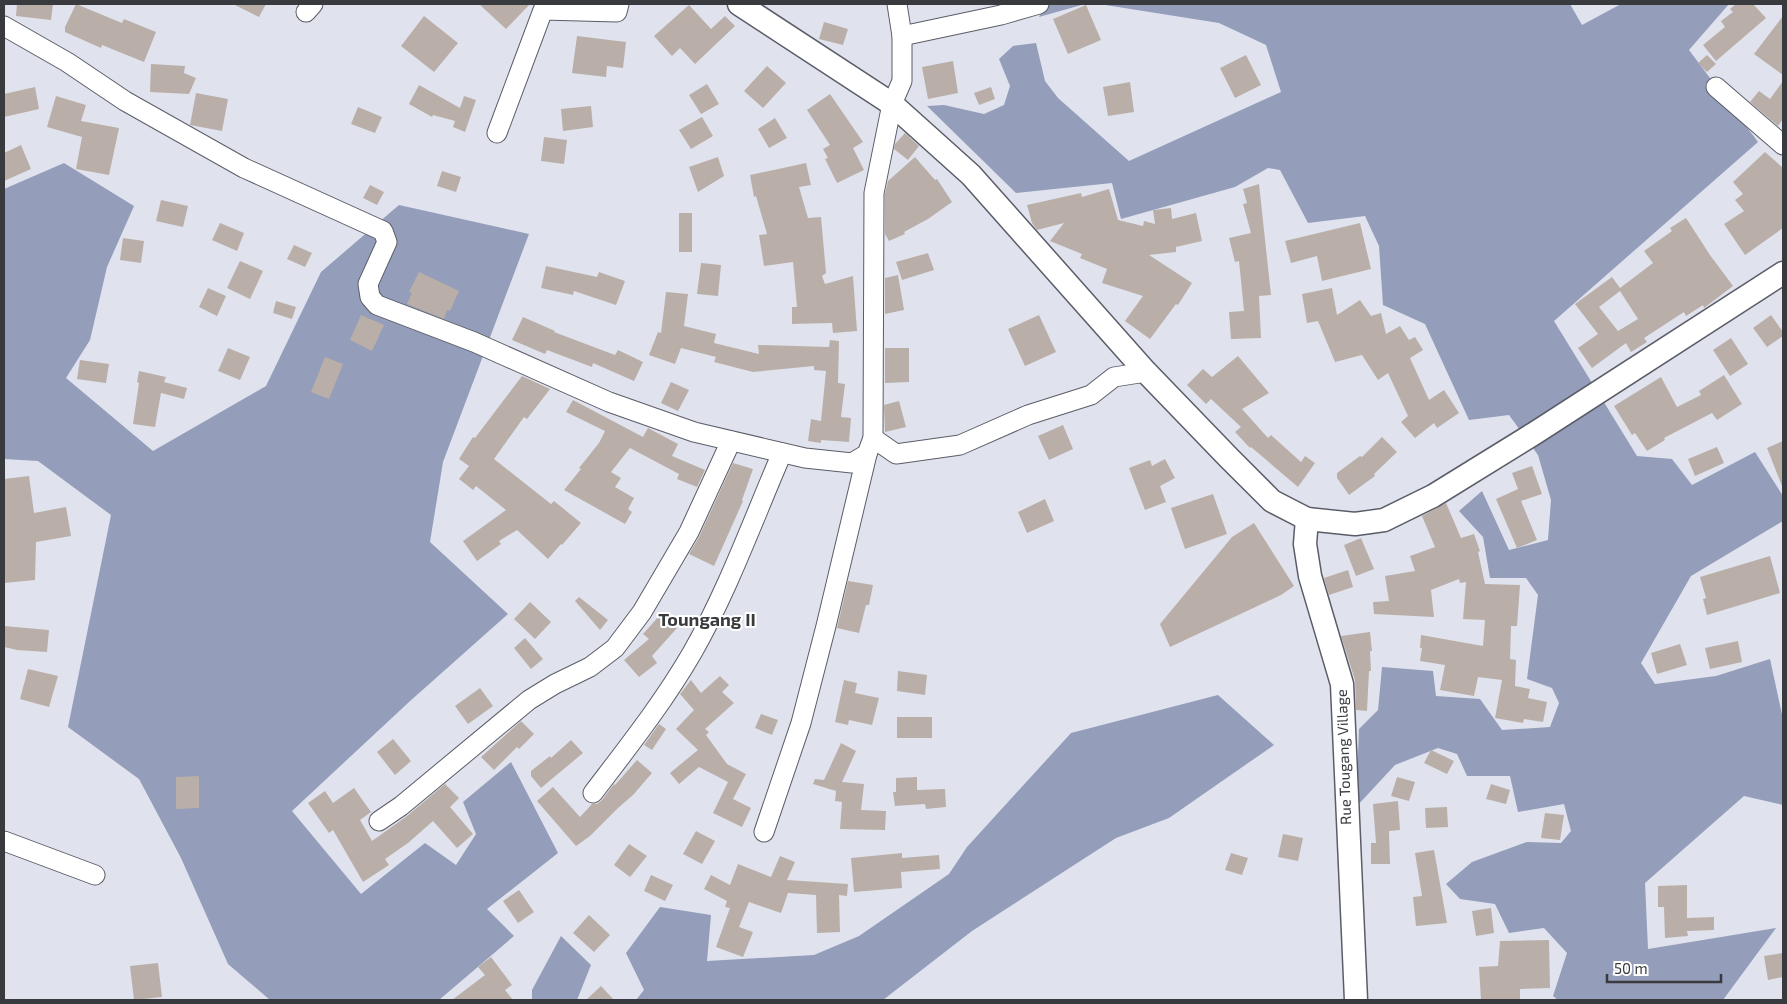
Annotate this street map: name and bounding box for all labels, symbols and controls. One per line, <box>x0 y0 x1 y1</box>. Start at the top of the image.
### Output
district label: Toungang II <box>658 608 756 630</box>
street label: Rue Tougang Village <box>1332 689 1354 825</box>
scale bar <box>1607 952 1721 984</box>
text: 50 m <box>1614 959 1648 977</box>

